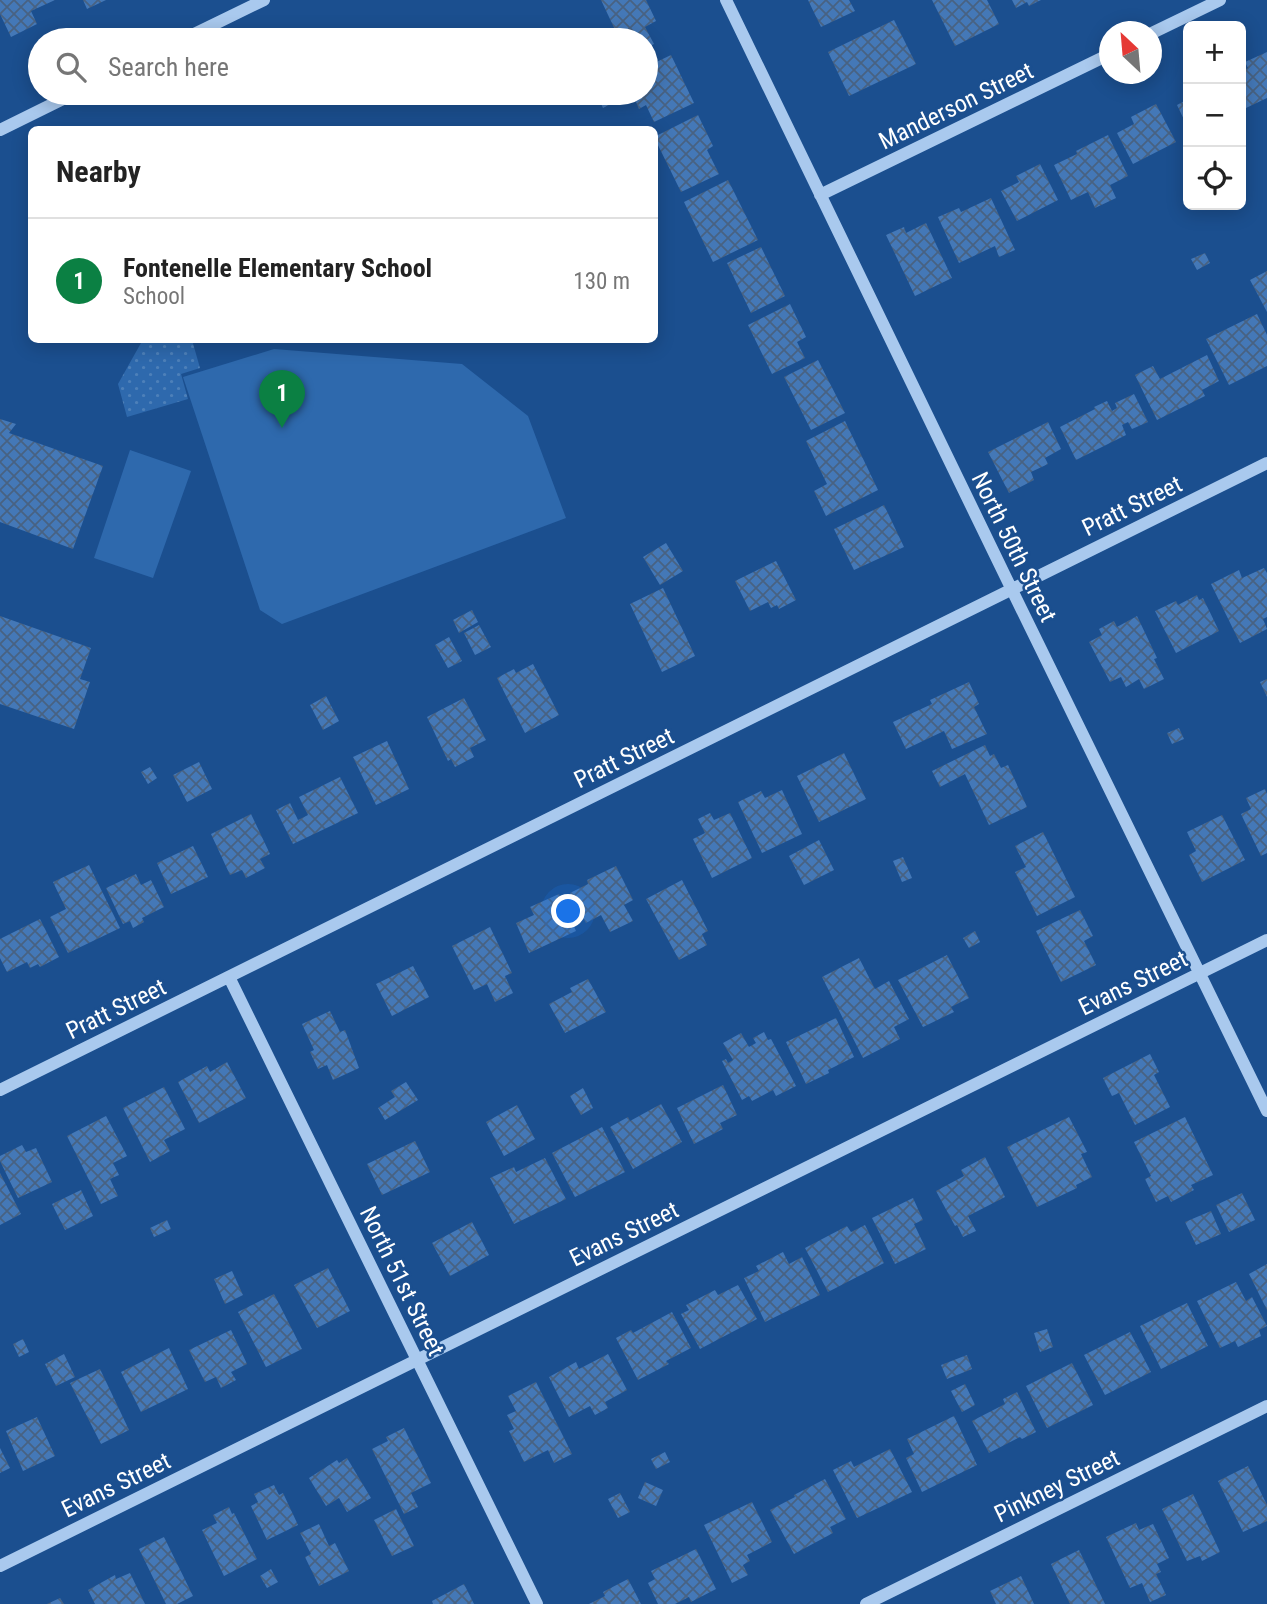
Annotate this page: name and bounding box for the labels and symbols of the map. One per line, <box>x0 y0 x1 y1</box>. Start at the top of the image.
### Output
north arrow <box>1099 21 1162 84</box>
street label: Manderson Street <box>874 57 1038 155</box>
pin: 1 <box>259 370 305 428</box>
street label: North 50th Street <box>966 468 1062 626</box>
street label: Pratt Street <box>1078 470 1186 542</box>
street label: Pratt Street <box>570 722 678 794</box>
your location <box>551 894 585 928</box>
street label: Evans Street <box>1074 945 1192 1021</box>
street label: Pratt Street <box>62 973 170 1045</box>
street label: Evans Street <box>565 1196 683 1272</box>
street label: North 51st Street <box>354 1202 450 1360</box>
street label: Pinkney Street <box>990 1444 1124 1528</box>
street label: Evans Street <box>57 1447 175 1523</box>

